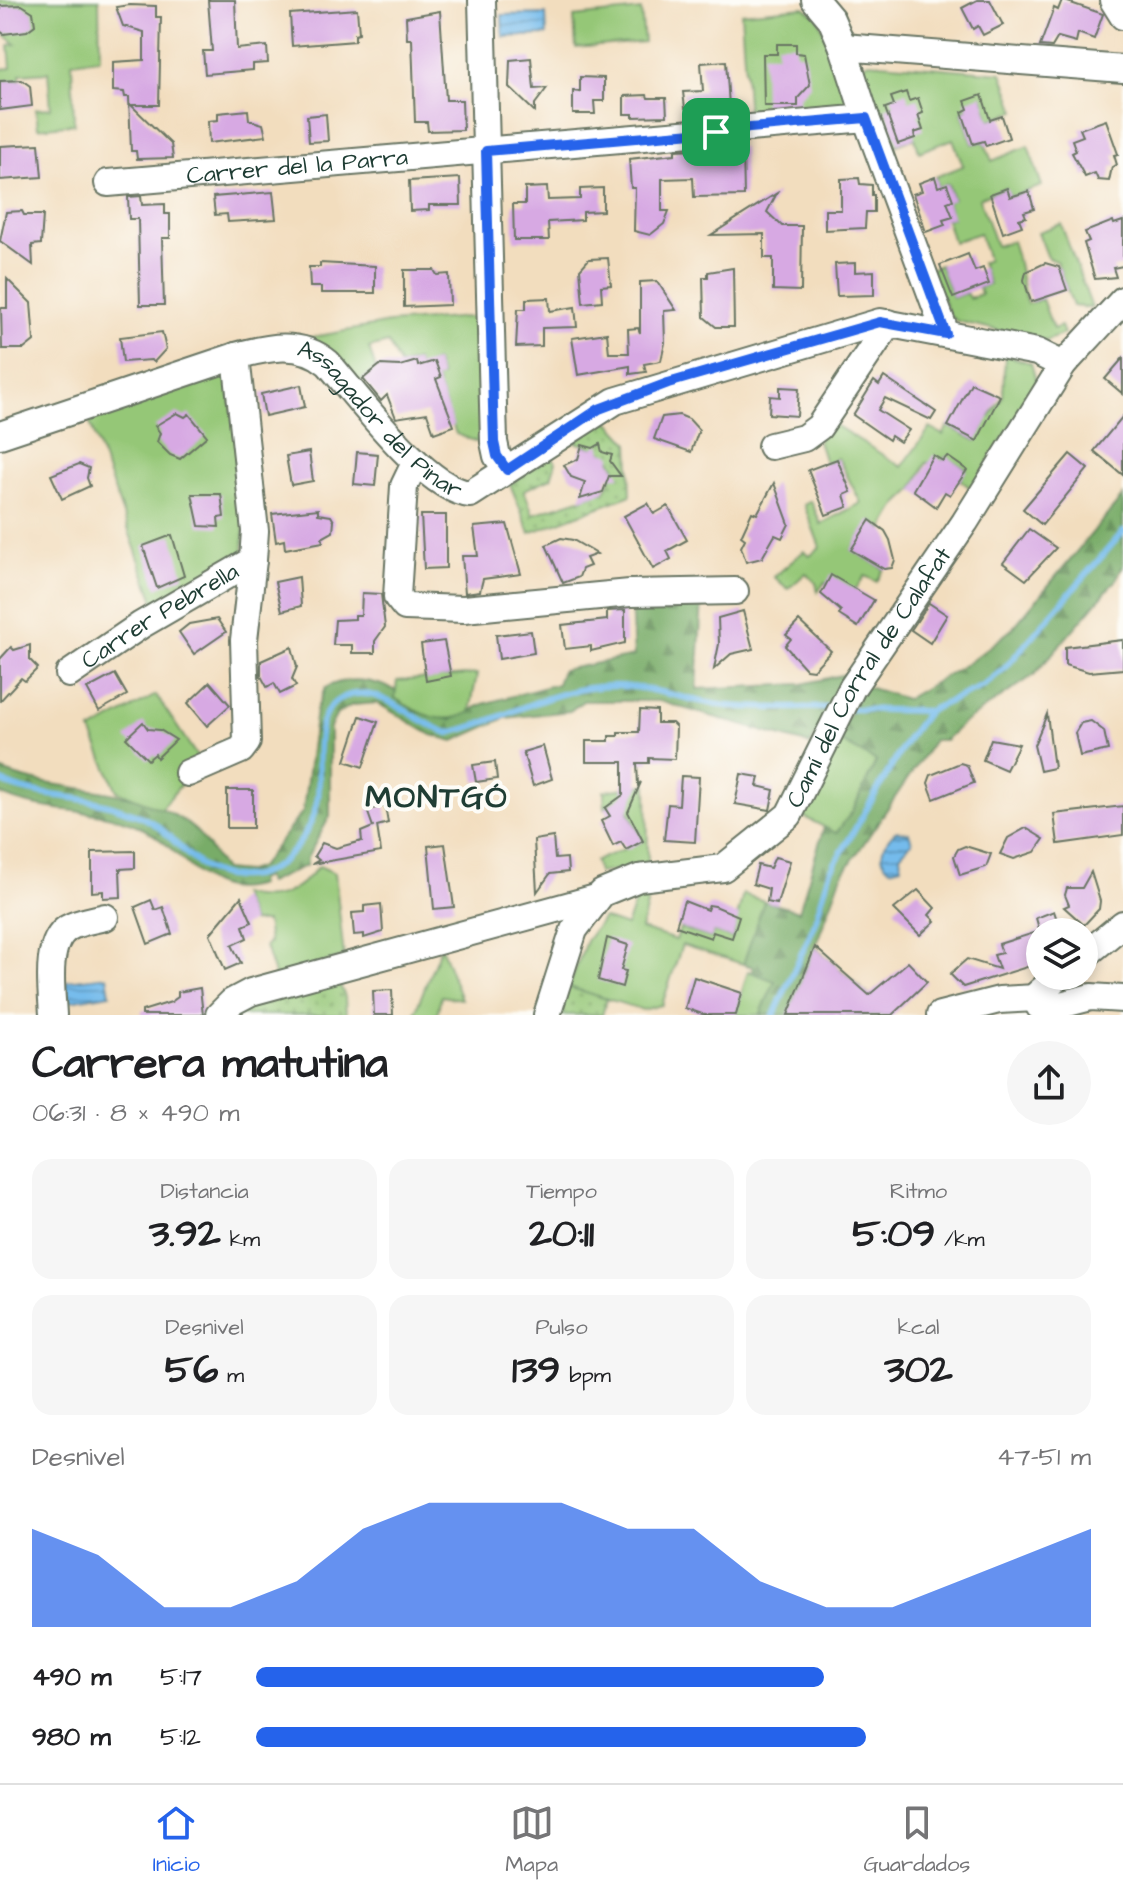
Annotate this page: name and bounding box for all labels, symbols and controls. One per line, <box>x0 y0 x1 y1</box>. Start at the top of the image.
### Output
pin <box>682 98 750 166</box>
icon: arrive <box>694 110 738 154</box>
street label: Carrer del la Parra <box>185 140 409 193</box>
street label: Assagador del Pinar <box>293 332 468 508</box>
street label: Camí del Corral de Calafat <box>778 540 960 814</box>
street label: Carrer Pebrella <box>75 555 245 678</box>
district label: MONTGÓ <box>365 775 509 820</box>
map controls <box>1026 918 1098 990</box>
button: layers <box>1026 918 1098 990</box>
text: Carrera matutina <box>32 1034 388 1095</box>
button: share <box>1007 1041 1091 1125</box>
text: 06:31 · 8 × 490 m <box>32 1095 240 1131</box>
text: Distancia <box>160 1176 249 1207</box>
text: Tiempo <box>526 1176 597 1207</box>
text: Ritmo <box>890 1176 947 1207</box>
text: 3.92 <box>149 1207 221 1262</box>
text: 20:11 <box>529 1207 594 1262</box>
text: 5:09 <box>852 1207 935 1262</box>
text: km <box>221 1224 260 1255</box>
text: /km <box>935 1224 985 1255</box>
text: Desnivel <box>165 1312 244 1343</box>
text: Pulso <box>535 1312 588 1343</box>
text: kcal <box>897 1312 940 1343</box>
text: 56 <box>165 1343 218 1398</box>
text: 139 <box>512 1343 560 1398</box>
text: 302 <box>884 1343 953 1398</box>
text: m <box>218 1360 244 1391</box>
text: bpm <box>560 1360 611 1391</box>
text: Desnivel <box>32 1439 125 1475</box>
text: 47–51 m <box>997 1439 1091 1475</box>
text: 490 m <box>32 1659 112 1695</box>
text: 5:17 <box>160 1659 202 1695</box>
text: 980 m <box>32 1719 111 1755</box>
text: 5:12 <box>160 1719 201 1755</box>
tab: Inicio <box>153 1801 200 1880</box>
tab: Mapa <box>505 1801 558 1880</box>
tab: Guardados <box>863 1801 970 1880</box>

